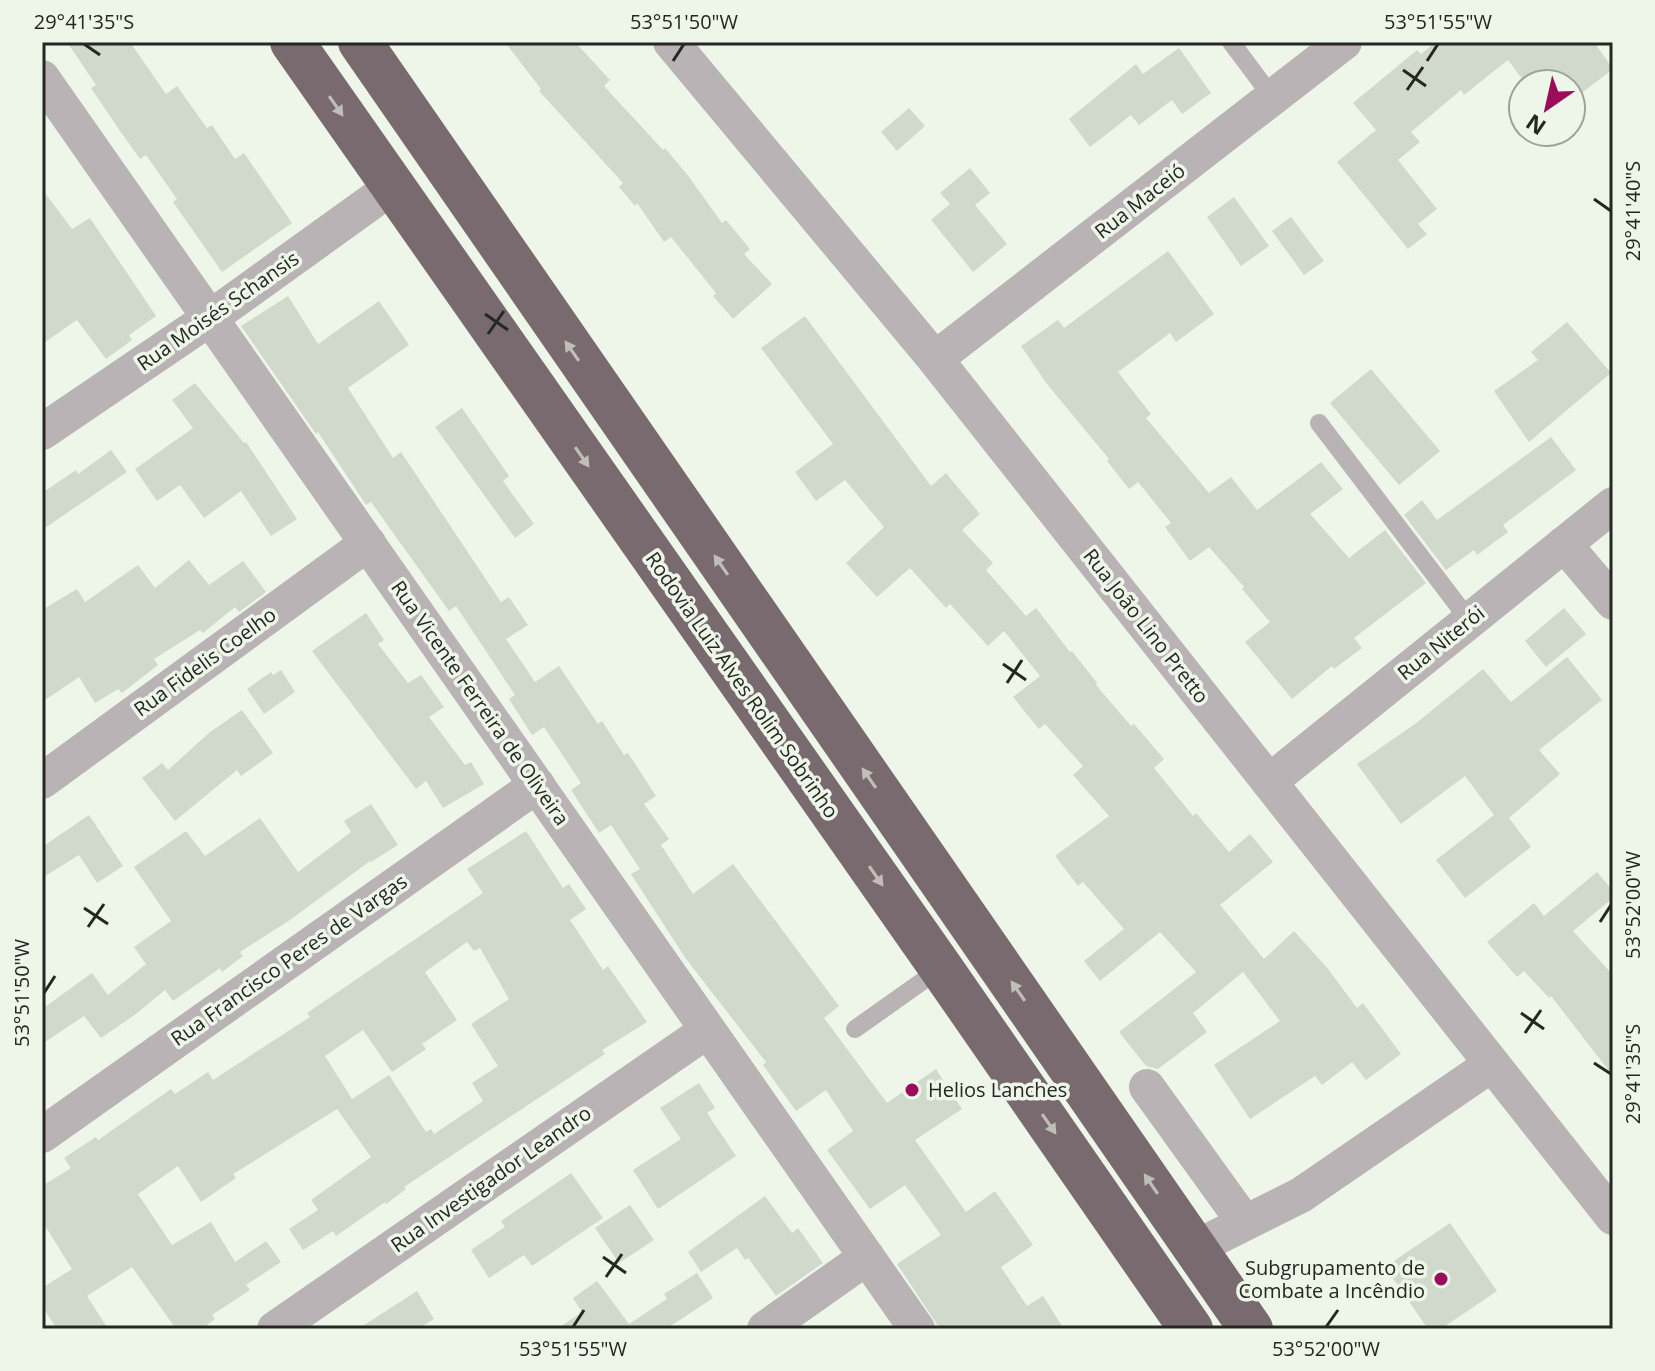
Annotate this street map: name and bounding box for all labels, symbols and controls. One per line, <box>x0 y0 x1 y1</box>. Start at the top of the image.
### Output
text: 29°41'35"S <box>34 8 134 35</box>
text: 53°51'50"W <box>630 8 739 35</box>
text: 53°51'55"W <box>1384 8 1493 35</box>
north arrow <box>1507 68 1587 148</box>
one-way arrow <box>328 96 343 117</box>
text: N <box>1519 108 1551 143</box>
street label: Rua Maceió <box>1089 157 1191 244</box>
text: 29°41'40"S <box>1619 161 1646 261</box>
street label: Rua Moisés Schansis <box>131 245 304 377</box>
one-way arrow <box>565 341 580 362</box>
one-way arrow <box>574 446 589 467</box>
street label: Rua João Lino Pretto <box>1077 543 1215 709</box>
street label: Rodovia Luiz Alves Rolim Sobrinho <box>640 546 845 823</box>
one-way arrow <box>714 554 729 575</box>
street label: Rua Vicente Ferreira de Oliveira <box>385 575 576 830</box>
street label: Rua Niterói <box>1392 599 1490 686</box>
street label: Rua Fidelis Coelho <box>128 601 281 722</box>
one-way arrow <box>862 767 877 788</box>
text: 53°52'00"W <box>1619 850 1646 959</box>
one-way arrow <box>868 865 883 886</box>
street label: Rua Francisco Peres de Vargas <box>165 868 412 1052</box>
text: 53°51'50"W <box>8 938 35 1047</box>
one-way arrow <box>1011 981 1026 1002</box>
text: 29°41'35"S <box>1619 1024 1646 1124</box>
place label: Helios Lanches <box>928 1076 1067 1103</box>
marker: Helios Lanches <box>903 1081 921 1099</box>
street label: Rua Investigador Leandro <box>385 1099 596 1258</box>
one-way arrow <box>1041 1114 1056 1135</box>
one-way arrow <box>1144 1173 1159 1194</box>
place label: Subgrupamento de Combate a Incêndio <box>1238 1254 1425 1304</box>
marker: Subgrupamento de Combate a Incêndio <box>1432 1270 1450 1288</box>
text: 53°51'55"W <box>519 1335 628 1362</box>
text: 53°52'00"W <box>1272 1335 1381 1362</box>

